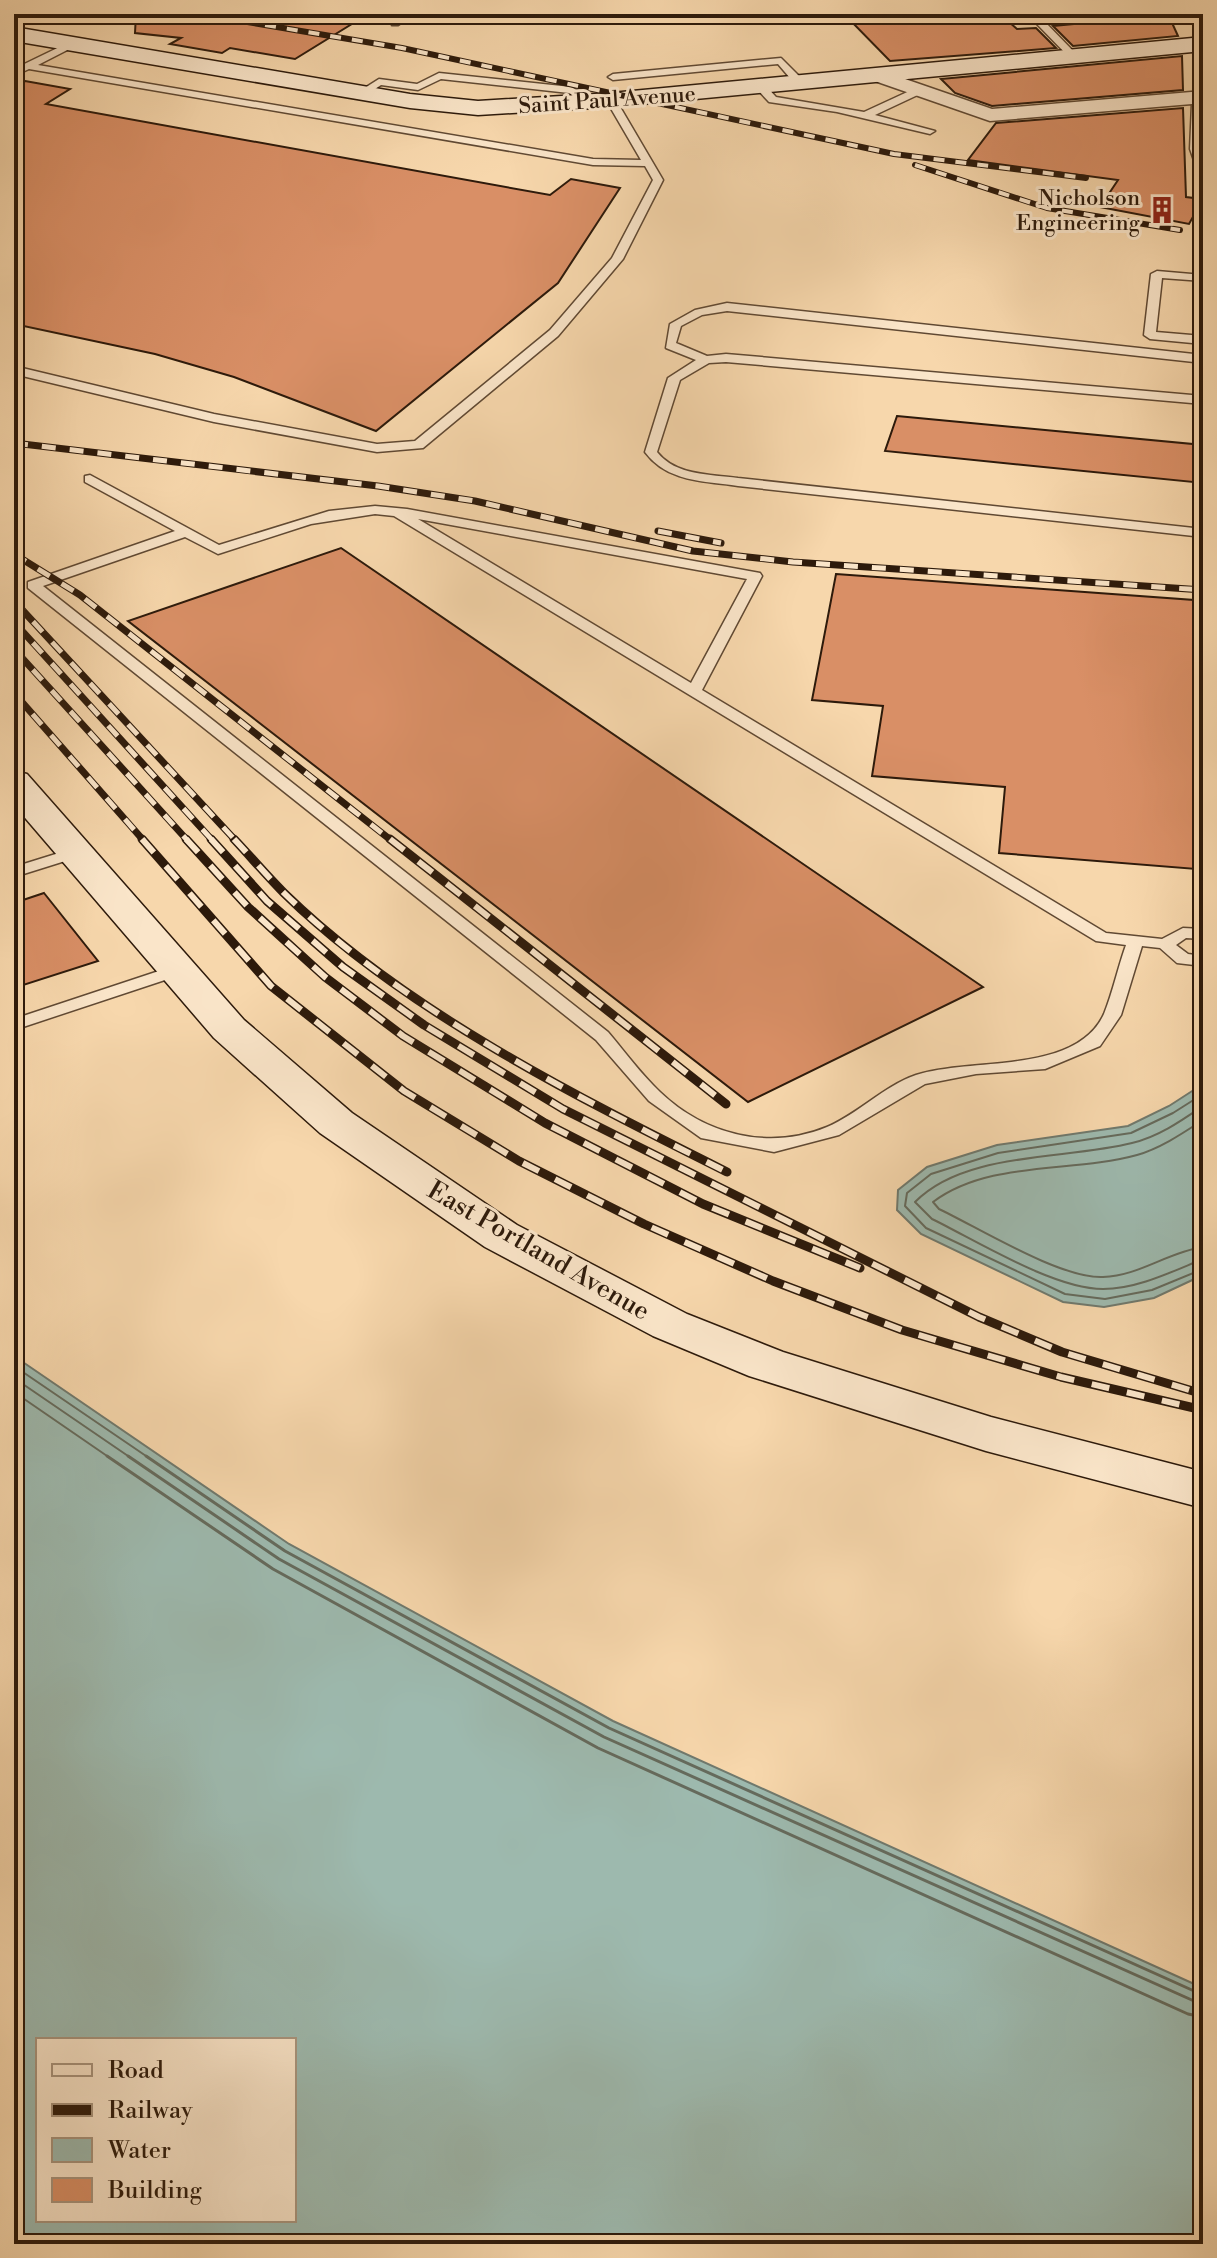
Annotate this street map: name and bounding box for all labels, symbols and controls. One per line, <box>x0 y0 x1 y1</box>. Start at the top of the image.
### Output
street label: Saint Paul Avenue <box>518 81 697 120</box>
place label: Nicholson Engineering <box>1016 185 1141 237</box>
building icon: Nicholson Engineering <box>1147 195 1177 225</box>
street label: East Portland Avenue <box>422 1174 655 1328</box>
legend <box>36 2038 296 2222</box>
text: Road <box>108 2056 164 2086</box>
text: Railway <box>108 2096 193 2126</box>
text: Water <box>107 2136 171 2166</box>
text: Building <box>107 2176 202 2206</box>

